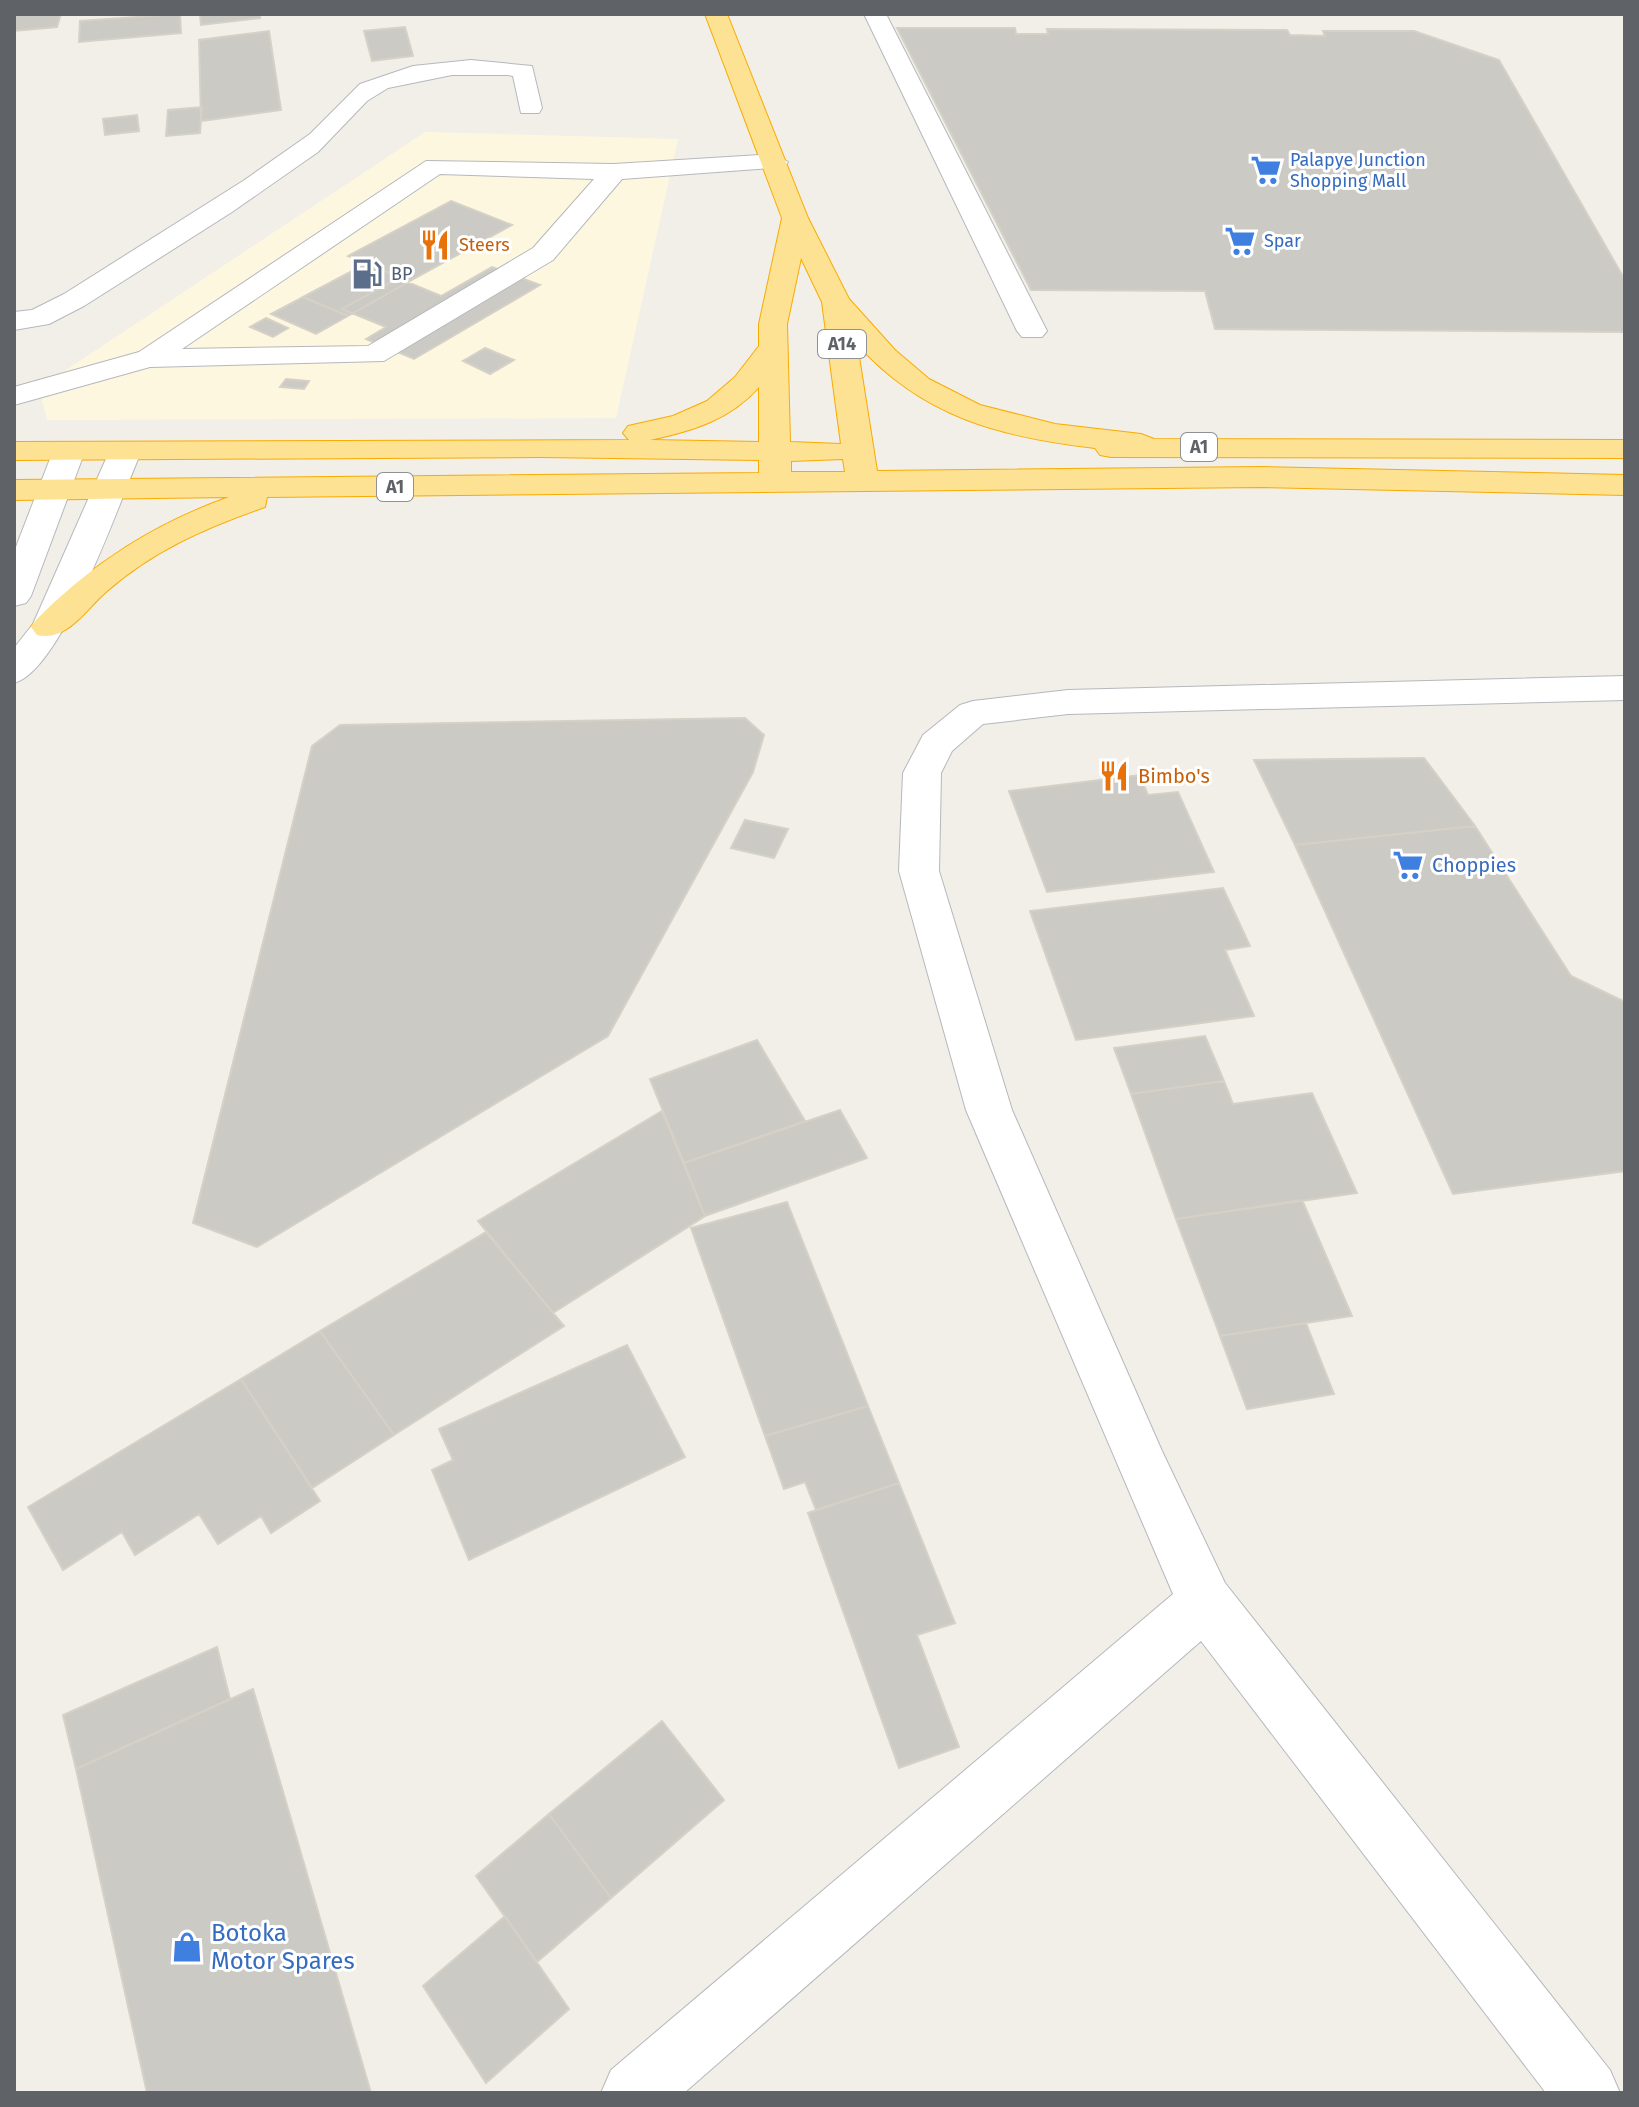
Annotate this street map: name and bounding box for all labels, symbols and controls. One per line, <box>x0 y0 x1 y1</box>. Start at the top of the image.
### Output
place label: Palapye Junction Shopping Mall <box>1290 149 1426 192</box>
supermarket icon: Palapye Junction Shopping Mall <box>1249 153 1283 187</box>
supermarket icon: Spar <box>1223 224 1257 258</box>
restaurant icon: Steers <box>418 228 452 262</box>
place label: Spar <box>1264 230 1301 252</box>
place label: Steers <box>459 234 510 256</box>
fuel station icon: BP <box>350 257 384 291</box>
place label: BP <box>391 263 412 285</box>
road number: A14 <box>818 330 866 358</box>
road number: A1 <box>1181 433 1217 461</box>
road number: A1 <box>377 473 413 501</box>
restaurant icon: Bimbo's <box>1097 759 1131 793</box>
place label: Bimbo's <box>1138 764 1210 788</box>
supermarket icon: Choppies <box>1391 848 1425 882</box>
place label: Choppies <box>1432 853 1516 877</box>
place label: Botoka Motor Spares <box>211 1919 355 1975</box>
shop icon: Botoka Motor Spares <box>170 1930 204 1964</box>

